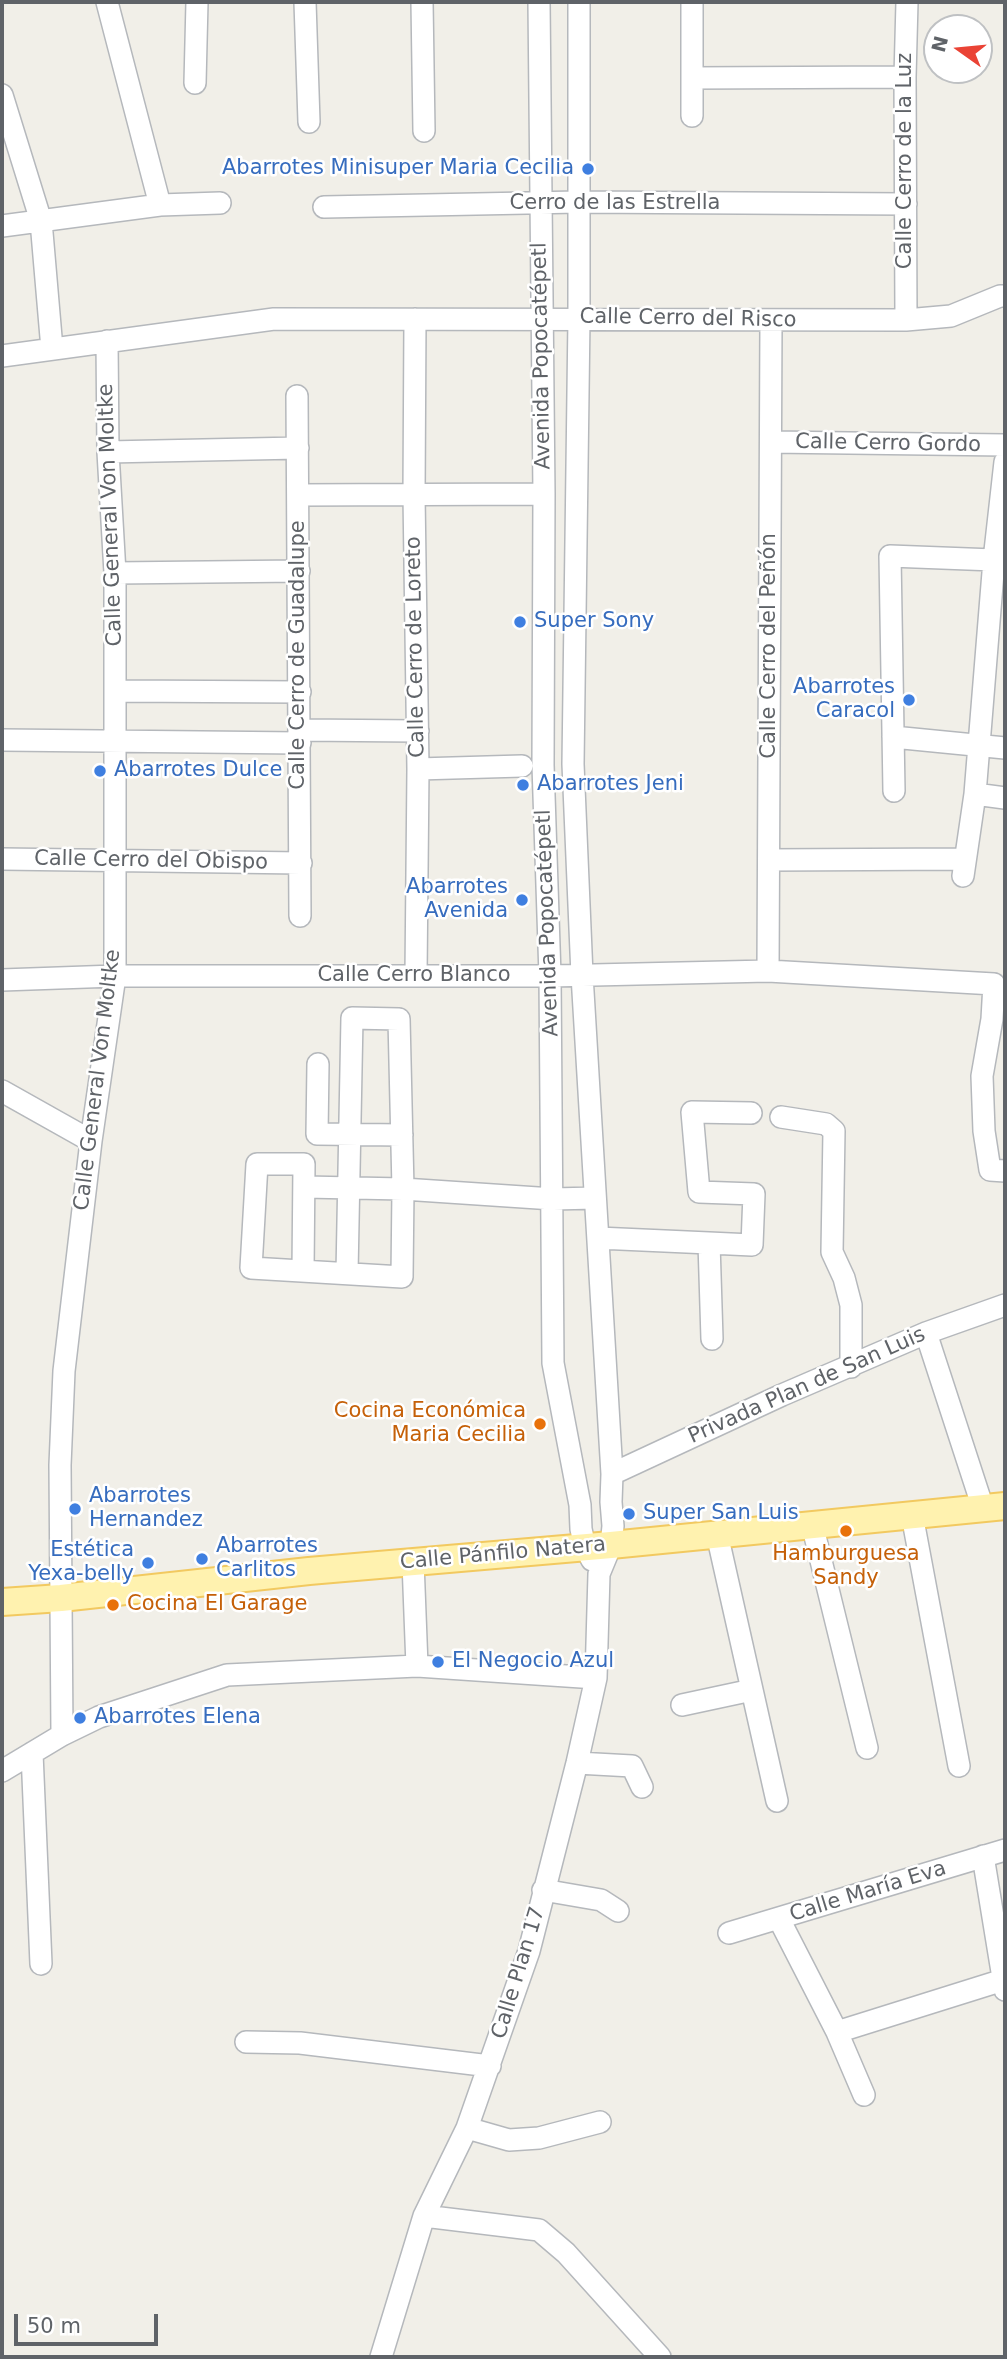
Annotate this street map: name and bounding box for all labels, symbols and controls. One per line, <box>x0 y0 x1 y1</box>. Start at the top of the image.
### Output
north arrow <box>923 14 993 84</box>
text: N <box>927 34 952 55</box>
street label: Calle Cerro de la Luz <box>893 53 919 269</box>
place label: Abarrotes Minisuper Maria Cecilia <box>222 156 574 182</box>
marker: Abarrotes Minisuper Maria Cecilia <box>580 161 596 177</box>
street label: Cerro de las Estrella <box>510 191 720 217</box>
street label: Avenida Popocatépetl <box>527 242 557 470</box>
street label: Calle Cerro del Risco <box>579 305 797 333</box>
street label: Calle General Von Moltke <box>94 383 128 647</box>
street label: Calle Cerro Gordo <box>795 430 981 458</box>
street label: Calle Cerro de Guadalupe <box>286 520 312 790</box>
street label: Calle Cerro del Peñón <box>757 533 783 759</box>
street label: Calle Cerro de Loreto <box>401 536 431 758</box>
place label: Super Sony <box>534 609 654 635</box>
marker: Super Sony <box>512 614 528 630</box>
place label: Abarrotes Caracol <box>793 675 895 725</box>
marker: Abarrotes Caracol <box>901 692 917 708</box>
place label: Abarrotes Dulce <box>114 758 282 784</box>
marker: Abarrotes Dulce <box>92 763 108 779</box>
place label: Abarrotes Jeni <box>537 772 684 798</box>
marker: Abarrotes Jeni <box>515 777 531 793</box>
street label: Avenida Popocatépetl <box>531 809 565 1037</box>
street label: Calle Cerro del Obispo <box>34 846 268 876</box>
place label: Abarrotes Avenida <box>406 875 508 925</box>
marker: Abarrotes Avenida <box>514 892 530 908</box>
street label: Calle General Von Moltke <box>69 948 127 1212</box>
street label: Calle Cerro Blanco <box>317 963 511 989</box>
street label: Privada Plan de San Luis <box>685 1322 929 1450</box>
place label: Cocina Económica Maria Cecilia <box>334 1399 526 1449</box>
marker: Cocina Económica Maria Cecilia <box>532 1416 548 1432</box>
place label: Abarrotes Hernandez <box>89 1484 203 1534</box>
marker: Abarrotes Hernandez <box>67 1501 83 1517</box>
place label: Super San Luis <box>643 1501 799 1527</box>
marker: Super San Luis <box>621 1506 637 1522</box>
marker: Hamburguesa Sandy <box>838 1523 854 1539</box>
street label: Calle Pánfilo Natera <box>399 1532 607 1576</box>
place label: Abarrotes Carlitos <box>216 1534 318 1584</box>
place label: Estética Yexa-belly <box>28 1538 134 1588</box>
place label: Hamburguesa Sandy <box>772 1542 920 1592</box>
marker: Abarrotes Carlitos <box>194 1551 210 1567</box>
marker: Estética Yexa-belly <box>140 1555 156 1571</box>
place label: Cocina El Garage <box>127 1592 307 1618</box>
marker: Cocina El Garage <box>105 1597 121 1613</box>
place label: El Negocio Azul <box>452 1649 614 1675</box>
marker: El Negocio Azul <box>430 1654 446 1670</box>
place label: Abarrotes Elena <box>94 1705 261 1731</box>
marker: Abarrotes Elena <box>72 1710 88 1726</box>
street label: Calle María Eva <box>787 1856 949 1928</box>
street label: Calle Plan 17 <box>487 1904 551 2042</box>
scale bar <box>18 2300 161 2344</box>
text: 50 m <box>27 2314 81 2338</box>

